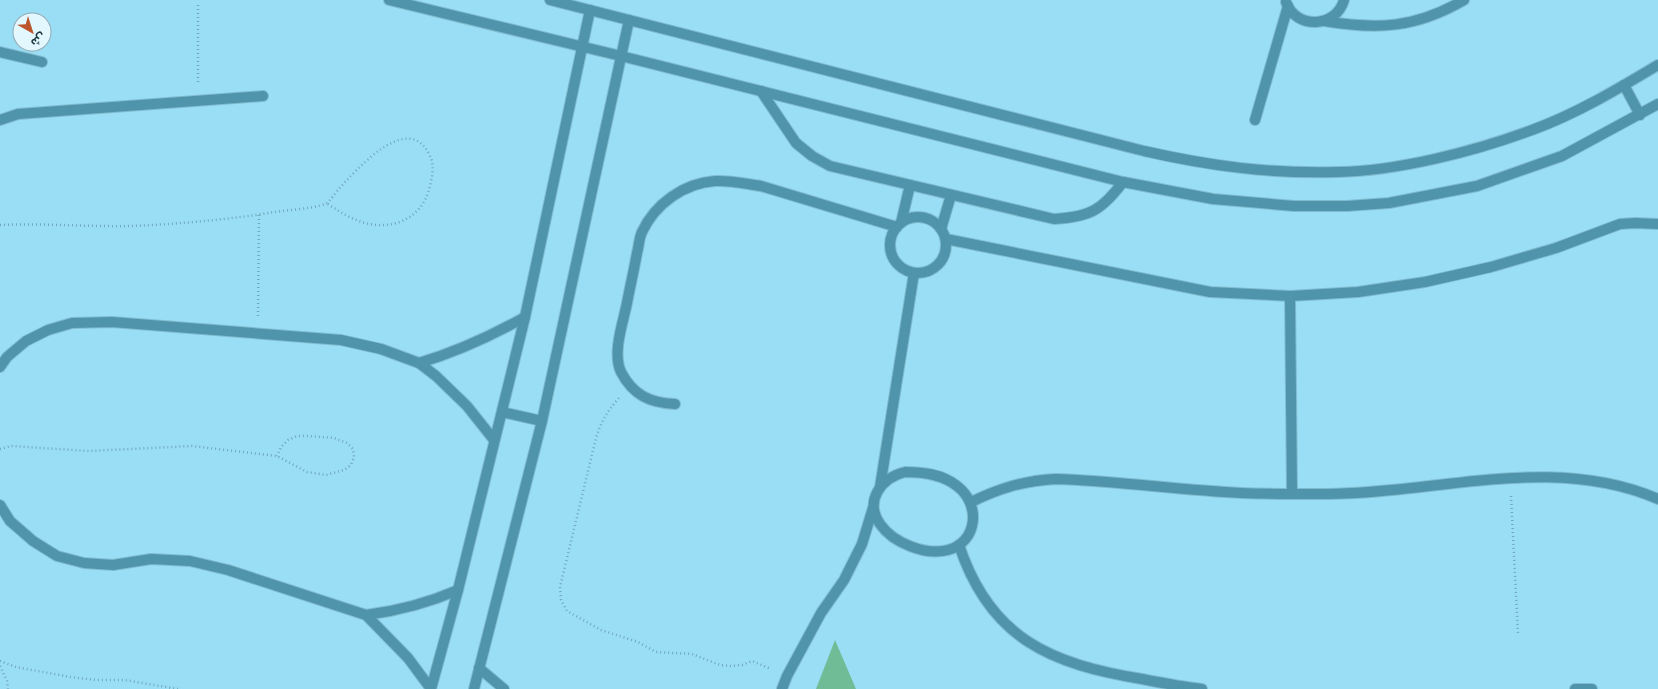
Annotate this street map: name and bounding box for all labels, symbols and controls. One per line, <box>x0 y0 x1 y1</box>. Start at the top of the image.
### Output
north arrow <box>12 12 52 52</box>
text: ش <box>28 30 48 49</box>

